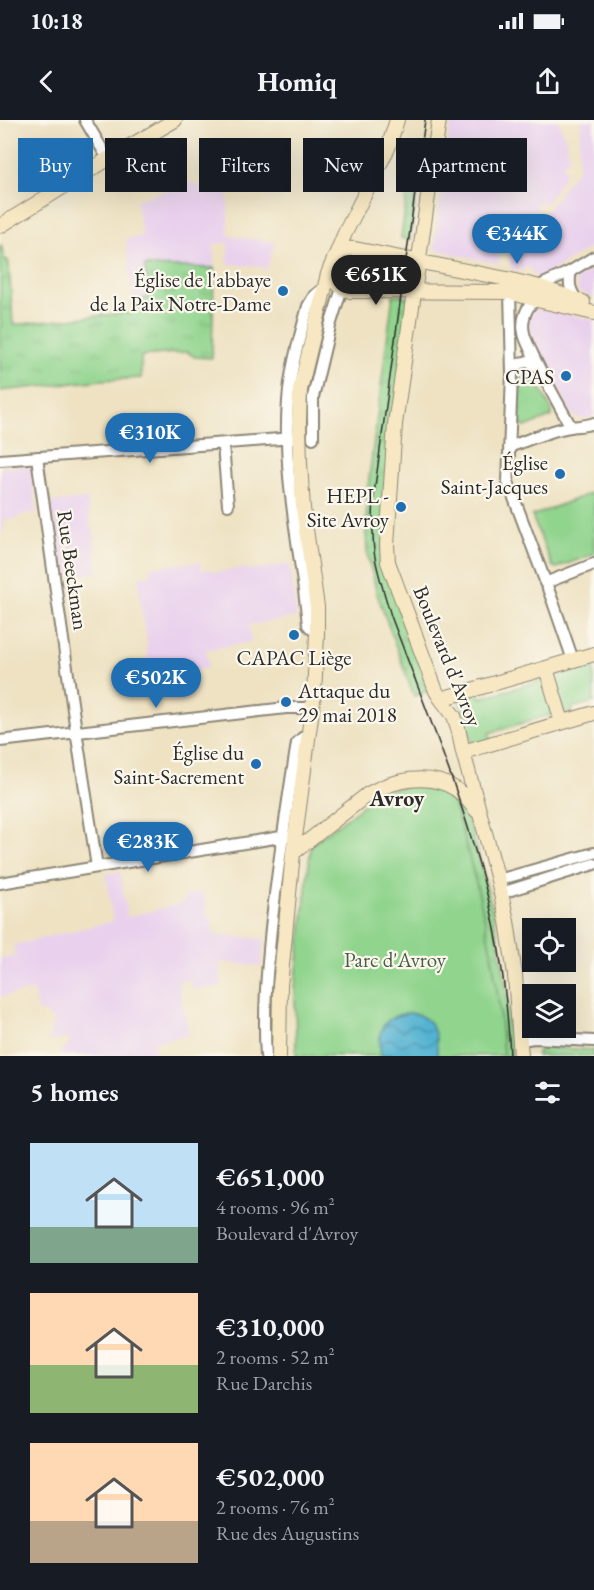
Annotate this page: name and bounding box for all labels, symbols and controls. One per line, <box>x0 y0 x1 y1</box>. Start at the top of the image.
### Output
text: 10:18 <box>30 7 83 36</box>
text: Homiq <box>257 64 337 99</box>
icon: back <box>30 65 63 98</box>
icon: share <box>531 65 564 98</box>
chip: Buy <box>18 138 93 192</box>
chip: Rent <box>105 138 187 192</box>
chip: Filters <box>199 138 291 192</box>
chip: New <box>303 138 384 192</box>
chip: Apartment <box>396 138 527 192</box>
pin: €344K <box>475 214 559 265</box>
text: €344K <box>486 220 548 246</box>
pin: €651K <box>334 255 418 306</box>
text: €651K <box>345 261 407 287</box>
place label: Église de l'abbaye de la Paix Notre-Dame <box>90 266 271 317</box>
marker: Église de l'abbaye de la Paix Notre-Dame <box>276 284 290 298</box>
place label: CPAS <box>505 363 554 390</box>
marker: CPAS <box>559 369 573 383</box>
pin: €310K <box>108 413 192 464</box>
text: €310K <box>119 419 181 445</box>
place label: Église Saint-Jacques <box>441 449 548 500</box>
marker: Église Saint-Jacques <box>553 467 567 481</box>
place label: HEPL - Site Avroy <box>307 482 390 533</box>
marker: HEPL - Site Avroy <box>394 500 408 514</box>
street label: Rue Beeckman <box>51 508 95 632</box>
street label: Boulevard d'Avroy <box>408 582 489 731</box>
marker: CAPAC Liège <box>287 628 301 642</box>
place label: CAPAC Liège <box>236 644 352 671</box>
pin: €502K <box>114 658 198 709</box>
text: €502K <box>125 664 187 690</box>
place label: Attaque du 29 mai 2018 <box>297 677 397 728</box>
marker: Attaque du 29 mai 2018 <box>279 695 293 709</box>
place label: Église du Saint-Sacrement <box>113 739 244 790</box>
marker: Église du Saint-Sacrement <box>249 757 263 771</box>
district label: Avroy <box>369 784 425 813</box>
pin: €283K <box>106 822 190 873</box>
text: €283K <box>117 828 179 854</box>
map controls <box>522 918 576 1038</box>
button: locate <box>522 918 576 972</box>
park label: Parc d'Avroy <box>344 946 447 973</box>
button: layers <box>522 984 576 1038</box>
text: 5 homes <box>30 1075 119 1109</box>
icon: filters <box>531 1076 564 1109</box>
text: €651,000 <box>216 1160 324 1194</box>
icon: home <box>78 1167 150 1239</box>
text: 4 rooms · 96 m² <box>216 1194 335 1220</box>
text: Boulevard d'Avroy <box>216 1220 358 1246</box>
text: €310,000 <box>216 1310 324 1344</box>
icon: home <box>78 1317 150 1389</box>
text: 2 rooms · 52 m² <box>216 1344 335 1370</box>
text: Rue Darchis <box>216 1370 312 1396</box>
text: €502,000 <box>216 1460 324 1494</box>
icon: home <box>78 1467 150 1539</box>
text: 2 rooms · 76 m² <box>216 1494 335 1520</box>
text: Rue des Augustins <box>216 1520 359 1546</box>

